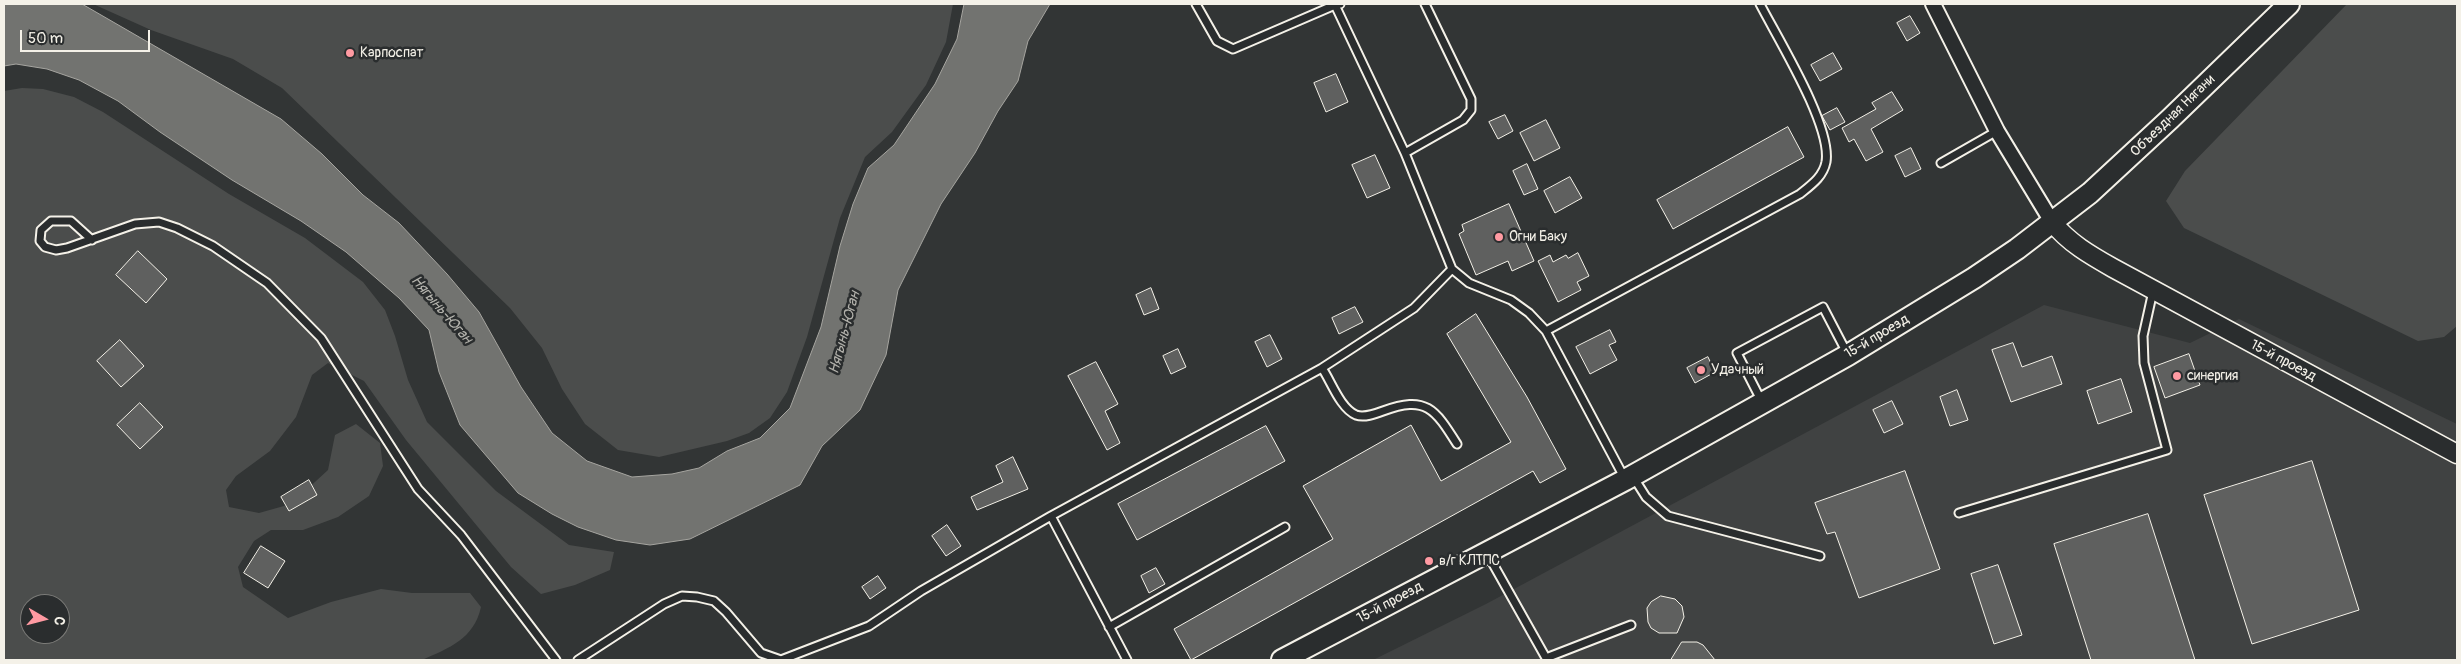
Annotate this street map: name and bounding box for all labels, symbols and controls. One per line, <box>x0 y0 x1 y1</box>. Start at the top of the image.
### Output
scale bar <box>22 20 152 52</box>
text: 50 m <box>28 29 63 48</box>
place label: Карпоспат <box>360 45 424 61</box>
marker: Карпоспат <box>344 47 356 59</box>
street label: Объездная Нягани <box>2127 72 2219 160</box>
place label: Огни Баку <box>1509 229 1567 245</box>
marker: Огни Баку <box>1493 231 1505 243</box>
water label: Нягынь-Юган <box>406 272 476 348</box>
water label: Нягынь-Юган <box>825 290 865 376</box>
street label: 15-й проезд <box>1842 311 1912 363</box>
street label: 15-й проезд <box>2247 337 2319 385</box>
place label: Удачный <box>1711 362 1764 378</box>
marker: Удачный <box>1695 364 1707 376</box>
place label: синергия <box>2187 368 2238 384</box>
marker: синергия <box>2171 370 2183 382</box>
place label: в/г КЛТПС <box>1439 553 1500 569</box>
marker: в/г КЛТПС <box>1423 555 1435 567</box>
street label: 15-й проезд <box>1354 579 1426 627</box>
north arrow <box>20 594 70 644</box>
text: С <box>50 616 68 626</box>

